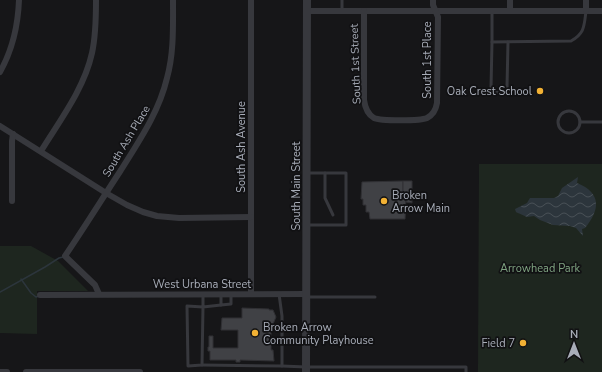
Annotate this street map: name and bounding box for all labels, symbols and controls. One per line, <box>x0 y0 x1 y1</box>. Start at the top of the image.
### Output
street label: South 1st Place <box>420 21 435 99</box>
street label: South 1st Street <box>347 23 364 104</box>
place label: Oak Crest School <box>447 84 533 99</box>
marker: Oak Crest School <box>535 86 545 96</box>
street label: South Ash Avenue <box>234 101 249 193</box>
street label: South Ash Place <box>99 102 154 180</box>
street label: South Main Street <box>289 141 304 230</box>
place label: Broken Arrow Main <box>392 188 450 216</box>
marker: Broken Arrow Main <box>379 196 389 206</box>
park label: Arrowhead Park <box>500 261 581 276</box>
street label: West Urbana Street <box>153 277 251 292</box>
place label: Broken Arrow Community Playhouse <box>263 320 374 348</box>
north arrow <box>554 324 594 364</box>
text: N <box>570 327 578 342</box>
marker: Broken Arrow Community Playhouse <box>250 328 260 338</box>
place label: Field 7 <box>482 336 515 351</box>
marker: Field 7 <box>518 338 528 348</box>

